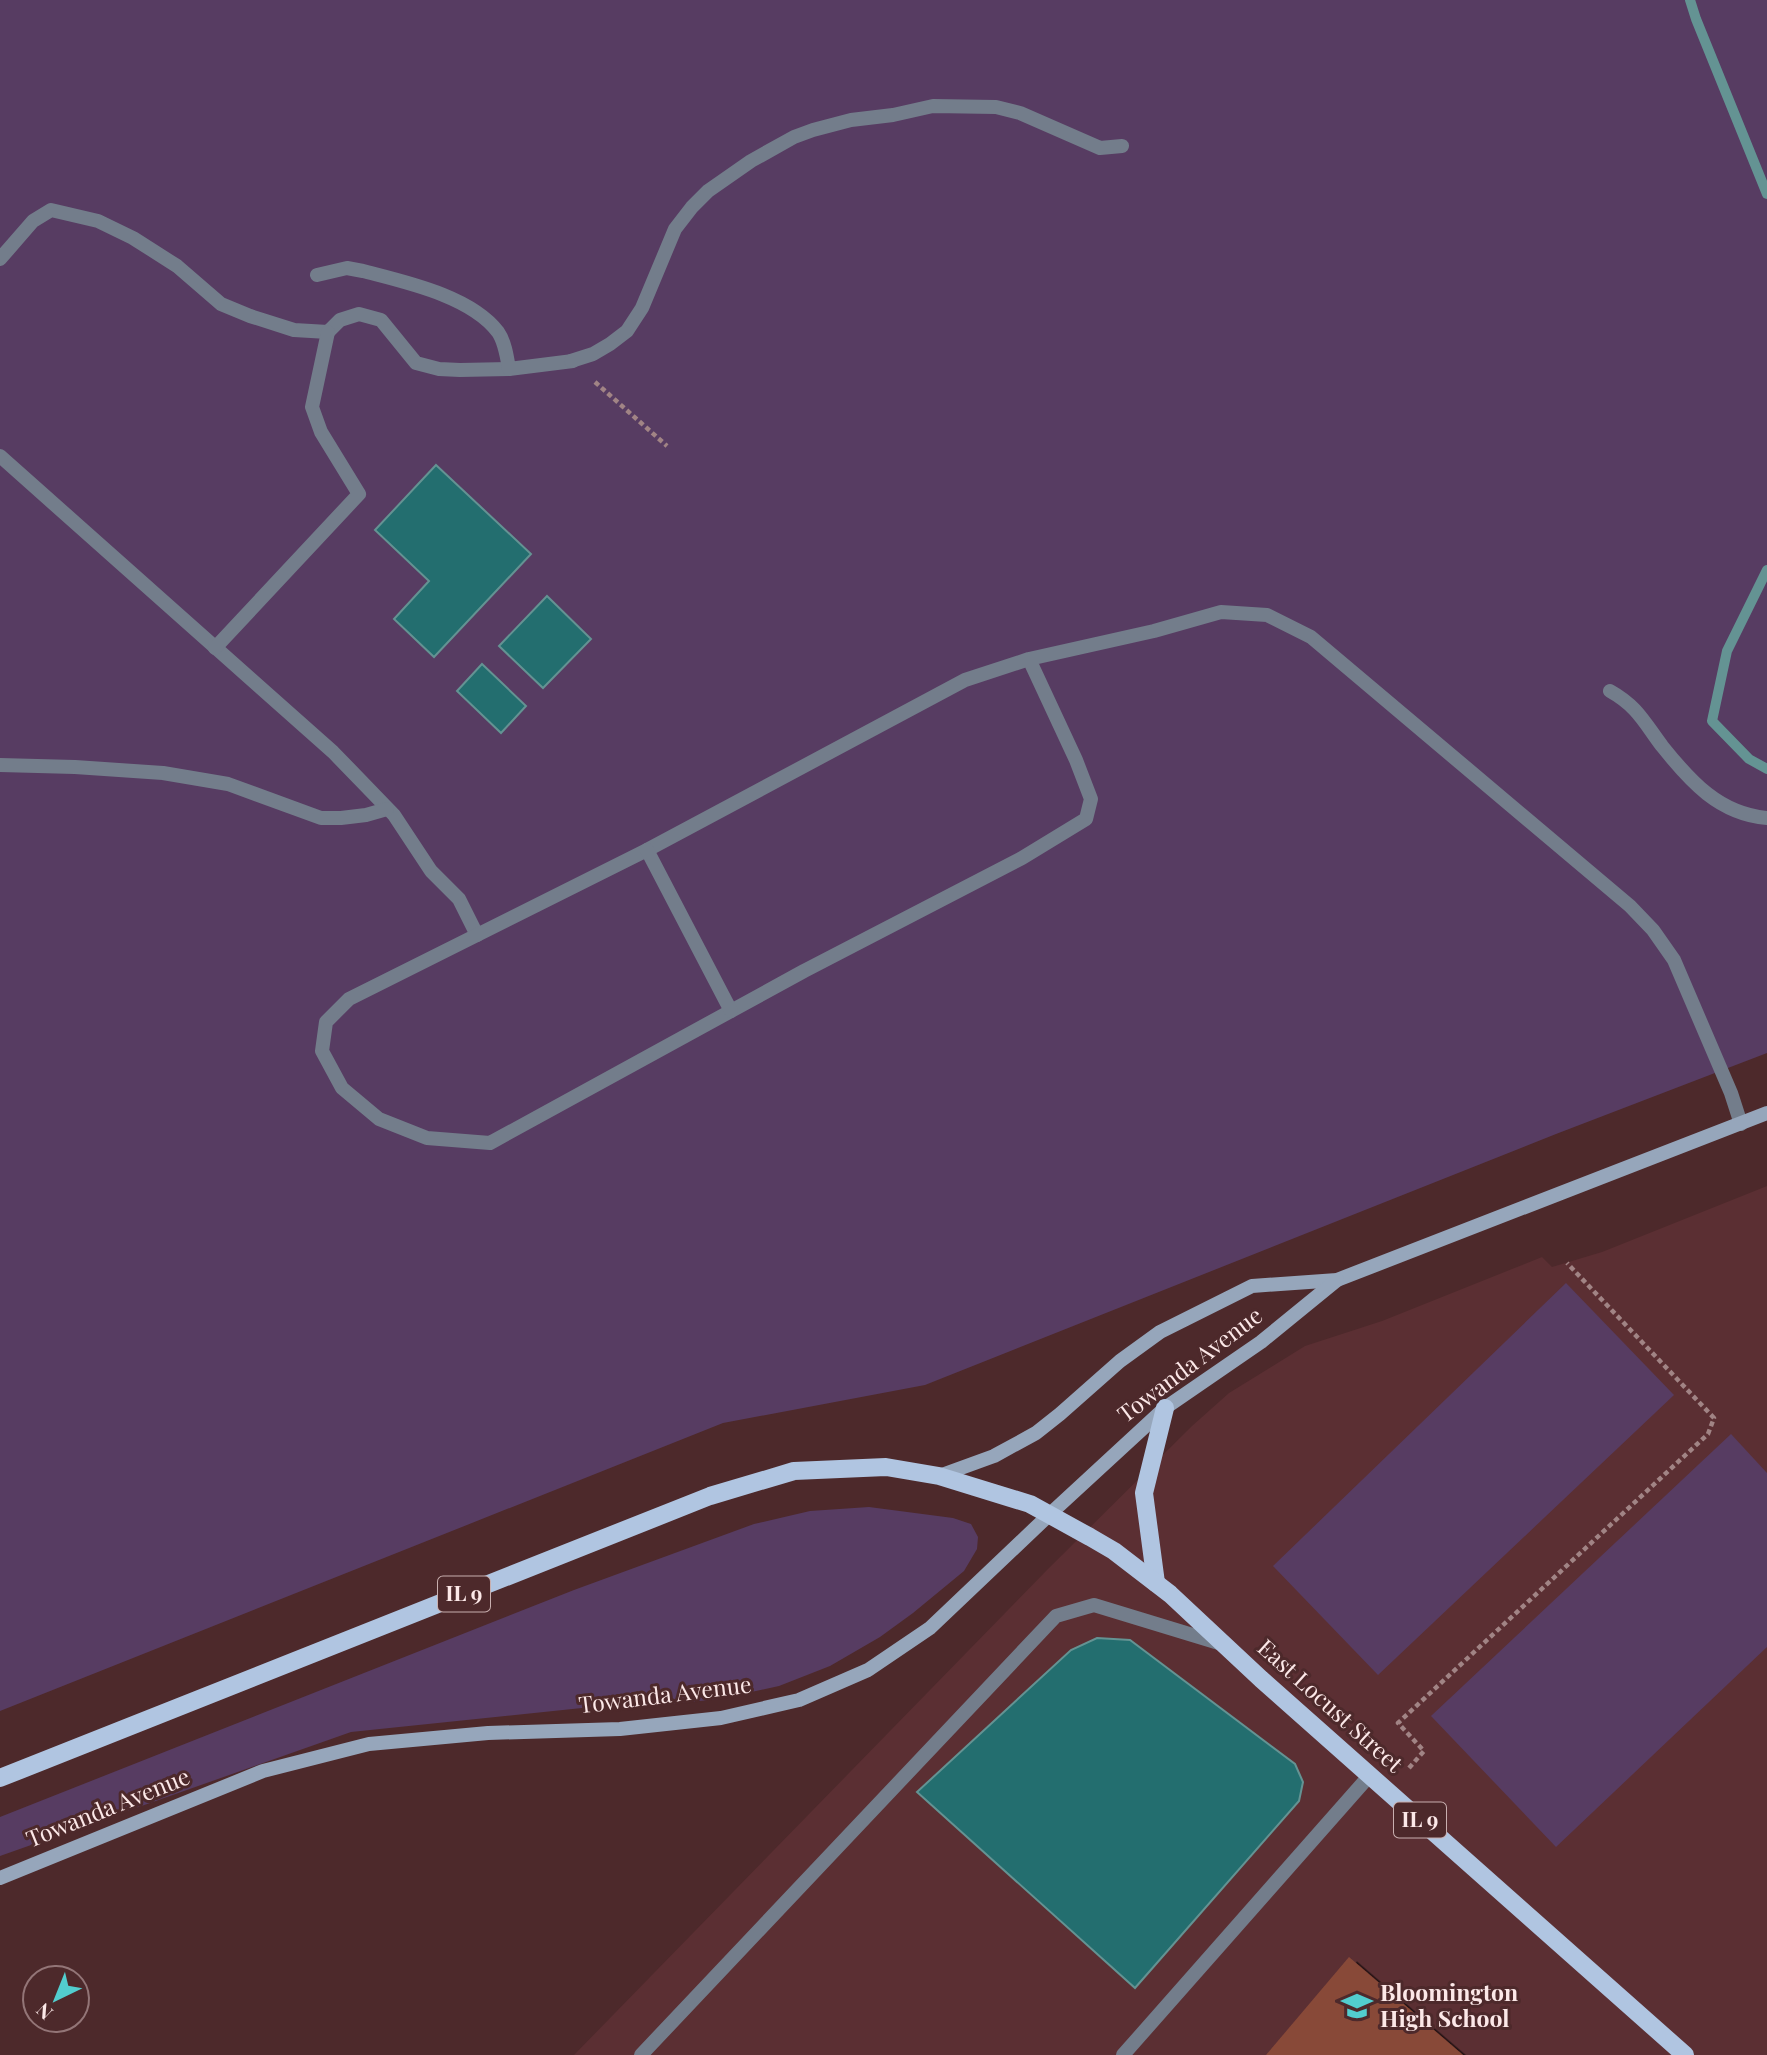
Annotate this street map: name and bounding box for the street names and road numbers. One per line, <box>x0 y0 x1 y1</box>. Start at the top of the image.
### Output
street label: Towanda Avenue <box>1110 1299 1268 1429</box>
road number: IL 9 <box>438 1576 490 1612</box>
street label: East Locust Street <box>1252 1631 1411 1779</box>
street label: Towanda Avenue <box>577 1668 753 1719</box>
street label: Towanda Avenue <box>21 1760 194 1854</box>
road number: IL 9 <box>1394 1802 1446 1838</box>

